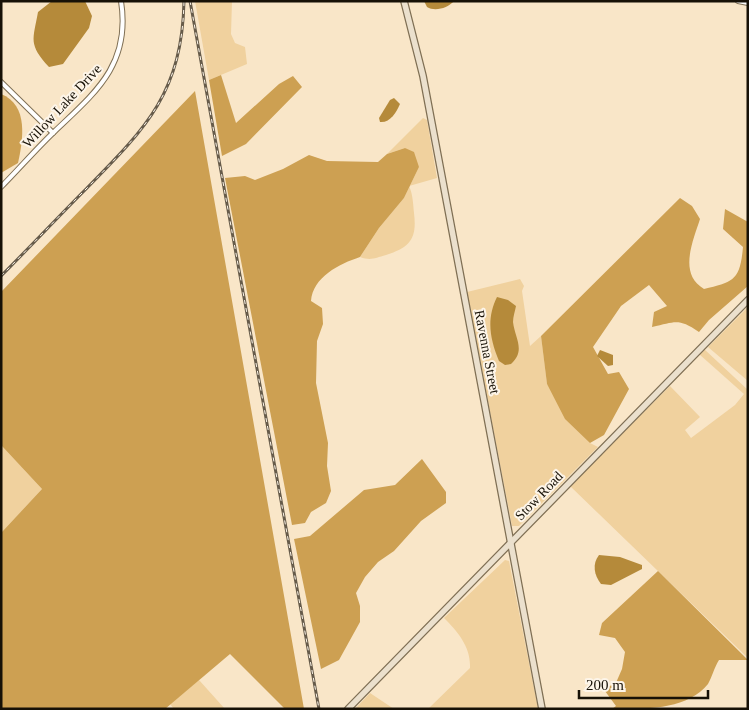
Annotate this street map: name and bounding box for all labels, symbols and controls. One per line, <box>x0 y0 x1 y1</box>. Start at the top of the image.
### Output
street label: Willow Lake Drive <box>20 61 104 151</box>
street label: Ravenna Street <box>472 309 503 395</box>
street label: Stow Road <box>512 469 566 523</box>
scale bar <box>579 668 708 700</box>
text: 200 m <box>586 677 624 693</box>

